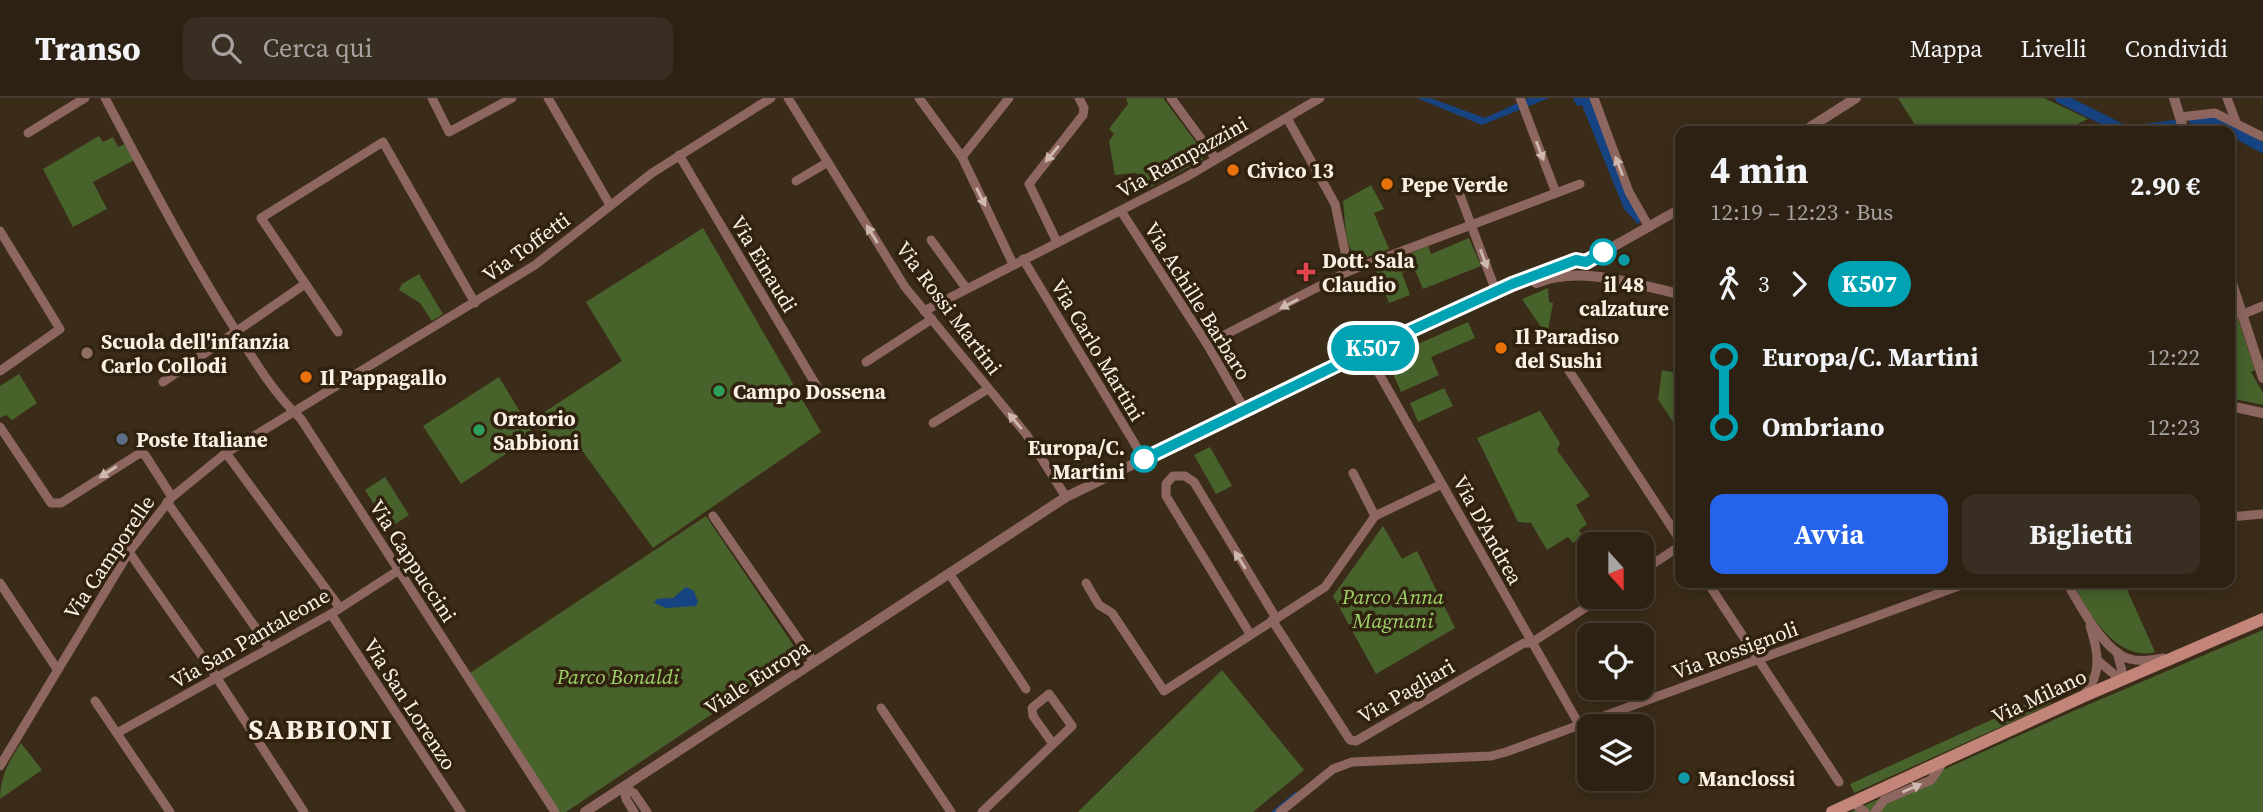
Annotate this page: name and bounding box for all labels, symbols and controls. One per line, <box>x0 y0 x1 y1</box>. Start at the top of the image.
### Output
search box <box>183 17 673 80</box>
text: Transo <box>35 26 141 71</box>
icon: search <box>207 29 245 67</box>
text: Cerca qui <box>263 30 372 66</box>
text: Mappa <box>1910 32 1983 65</box>
text: Livelli <box>2021 32 2087 65</box>
text: Condividi <box>2125 32 2228 65</box>
street label: Via Rampazzini <box>1111 109 1253 205</box>
one-way arrow <box>1535 141 1546 162</box>
one-way arrow <box>1044 144 1059 162</box>
text: 4 min <box>1710 144 1809 196</box>
place label: Civico 13 <box>1247 156 1334 185</box>
one-way arrow <box>1614 156 1625 177</box>
marker: Civico 13 <box>1225 162 1241 178</box>
text: 2.90 € <box>2130 168 2200 204</box>
place label: Pepe Verde <box>1401 170 1508 199</box>
marker: Pepe Verde <box>1379 176 1395 192</box>
one-way arrow <box>975 187 987 207</box>
text: 12:19 – 12:23 · Bus <box>1710 196 1893 228</box>
street label: Via Toffetti <box>476 205 576 289</box>
street label: Via Einaudi <box>724 210 804 318</box>
street label: Via Achille Barbaro <box>1138 216 1258 386</box>
one-way arrow <box>866 224 879 243</box>
street label: Via Rossi Martini <box>889 235 1009 381</box>
unlabelled marker <box>1590 239 1616 265</box>
place label: Dott. Sala Claudio <box>1322 246 1415 299</box>
one-way arrow <box>1479 249 1490 270</box>
marker: il 48 calzature <box>1616 252 1632 268</box>
marker: Dott. Sala Claudio <box>1296 262 1316 282</box>
icon: walk <box>1710 265 1748 303</box>
icon: forward <box>1780 265 1818 303</box>
text: K507 <box>1842 267 1897 300</box>
text: 3 <box>1758 268 1770 300</box>
place label: il 48 calzature <box>1579 270 1669 323</box>
street label: Via Carlo Martini <box>1044 274 1152 426</box>
one-way arrow <box>1279 298 1299 309</box>
place label: Il Paradiso del Sushi <box>1515 322 1619 375</box>
line badge: K507 <box>1324 325 1422 371</box>
place label: Scuola dell'infanzia Carlo Collodi <box>101 327 290 380</box>
text: K507 <box>1345 331 1401 364</box>
text: Europa/C. Martini <box>1762 339 1979 375</box>
marker: Il Paradiso del Sushi <box>1493 340 1509 356</box>
text: 12:22 <box>2147 341 2200 373</box>
marker: Scuola dell'infanzia Carlo Collodi <box>79 345 95 361</box>
place label: Il Pappagallo <box>320 363 447 392</box>
marker: Il Pappagallo <box>298 369 314 385</box>
place label: Campo Dossena <box>733 377 887 406</box>
marker: Campo Dossena <box>711 383 727 399</box>
place label: Oratorio Sabbioni <box>493 404 580 457</box>
text: Ombriano <box>1762 409 1884 445</box>
text: 12:23 <box>2147 411 2200 443</box>
one-way arrow <box>1008 412 1023 429</box>
marker: Oratorio Sabbioni <box>471 422 487 438</box>
place label: Poste Italiane <box>136 425 268 454</box>
marker: Poste Italiane <box>114 431 130 447</box>
place label: Europa/C. Martini <box>1028 433 1125 486</box>
marker: Europa/C. Martini <box>1131 446 1157 472</box>
one-way arrow <box>99 466 118 479</box>
street label: Via D'Andrea <box>1446 470 1530 590</box>
street label: Via Camporelle <box>57 489 161 625</box>
street label: Via Cappuccini <box>363 494 463 628</box>
button: Avvia <box>1710 494 1948 574</box>
button: Biglietti <box>1962 494 2200 574</box>
north arrow <box>1577 532 1654 609</box>
map controls <box>1577 532 1654 791</box>
one-way arrow <box>1234 550 1247 569</box>
street label: Via San Pantaleone <box>165 581 335 695</box>
park label: Parco Anna Magnani <box>1341 582 1444 635</box>
street label: Via Rossignoli <box>1668 614 1802 686</box>
button: locate <box>1577 623 1654 700</box>
street label: Viale Europa <box>699 632 815 722</box>
street label: Via San Lorenzo <box>357 633 463 775</box>
street label: Via Pagliari <box>1352 652 1460 730</box>
street label: Via Milano <box>1987 661 2091 731</box>
park label: Parco Bonaldi <box>556 662 680 691</box>
district label: SABBIONI <box>248 710 394 748</box>
button: layers <box>1577 714 1654 791</box>
place label: Manclossi <box>1698 764 1795 793</box>
marker: Manclossi <box>1676 770 1692 786</box>
one-way arrow <box>1902 782 1922 794</box>

